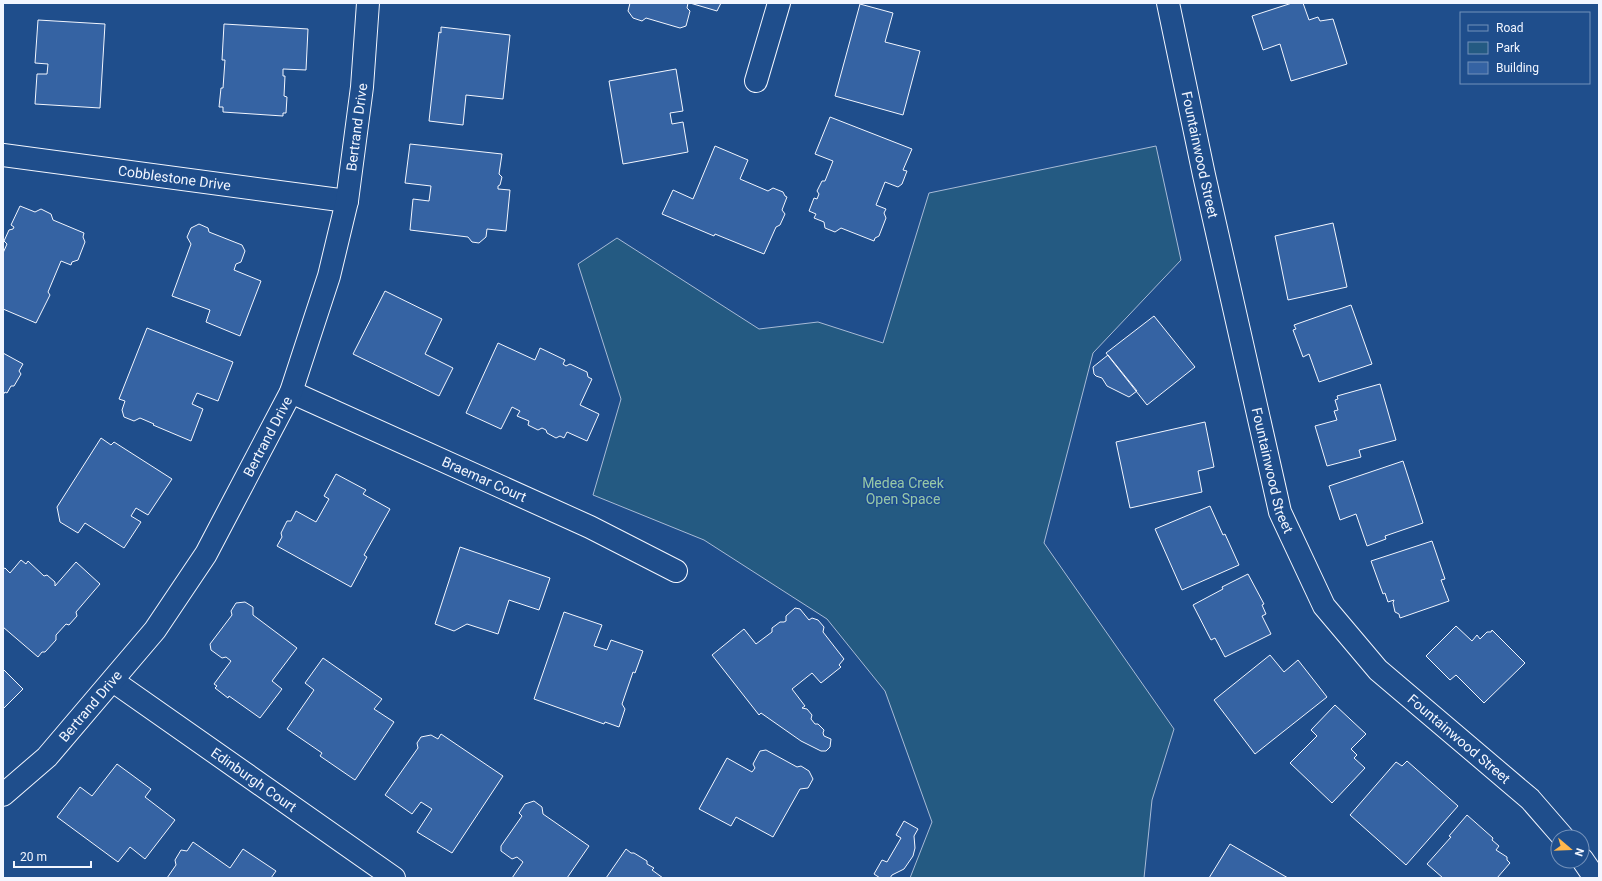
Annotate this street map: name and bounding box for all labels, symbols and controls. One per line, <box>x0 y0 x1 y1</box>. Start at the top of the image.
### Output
legend <box>1460 12 1590 84</box>
text: Road <box>1496 21 1524 35</box>
text: Park <box>1496 41 1521 55</box>
text: Building <box>1496 61 1539 75</box>
street label: Bertrand Drive <box>343 83 370 172</box>
street label: Fountainwood Street <box>1179 90 1222 220</box>
street label: Cobblestone Drive <box>117 162 232 193</box>
street label: Bertrand Drive <box>240 394 295 479</box>
street label: Fountainwood Street <box>1249 406 1297 536</box>
street label: Braemar Court <box>439 453 529 505</box>
park label: Medea Creek Open Space <box>862 475 945 507</box>
street label: Bertrand Drive <box>56 667 125 745</box>
street label: Fountainwood Street <box>1405 691 1514 787</box>
street label: Edinburgh Court <box>208 744 300 815</box>
north arrow <box>1550 829 1590 869</box>
scale bar <box>14 843 91 869</box>
text: N <box>1571 846 1586 858</box>
text: 20 m <box>20 850 47 864</box>

